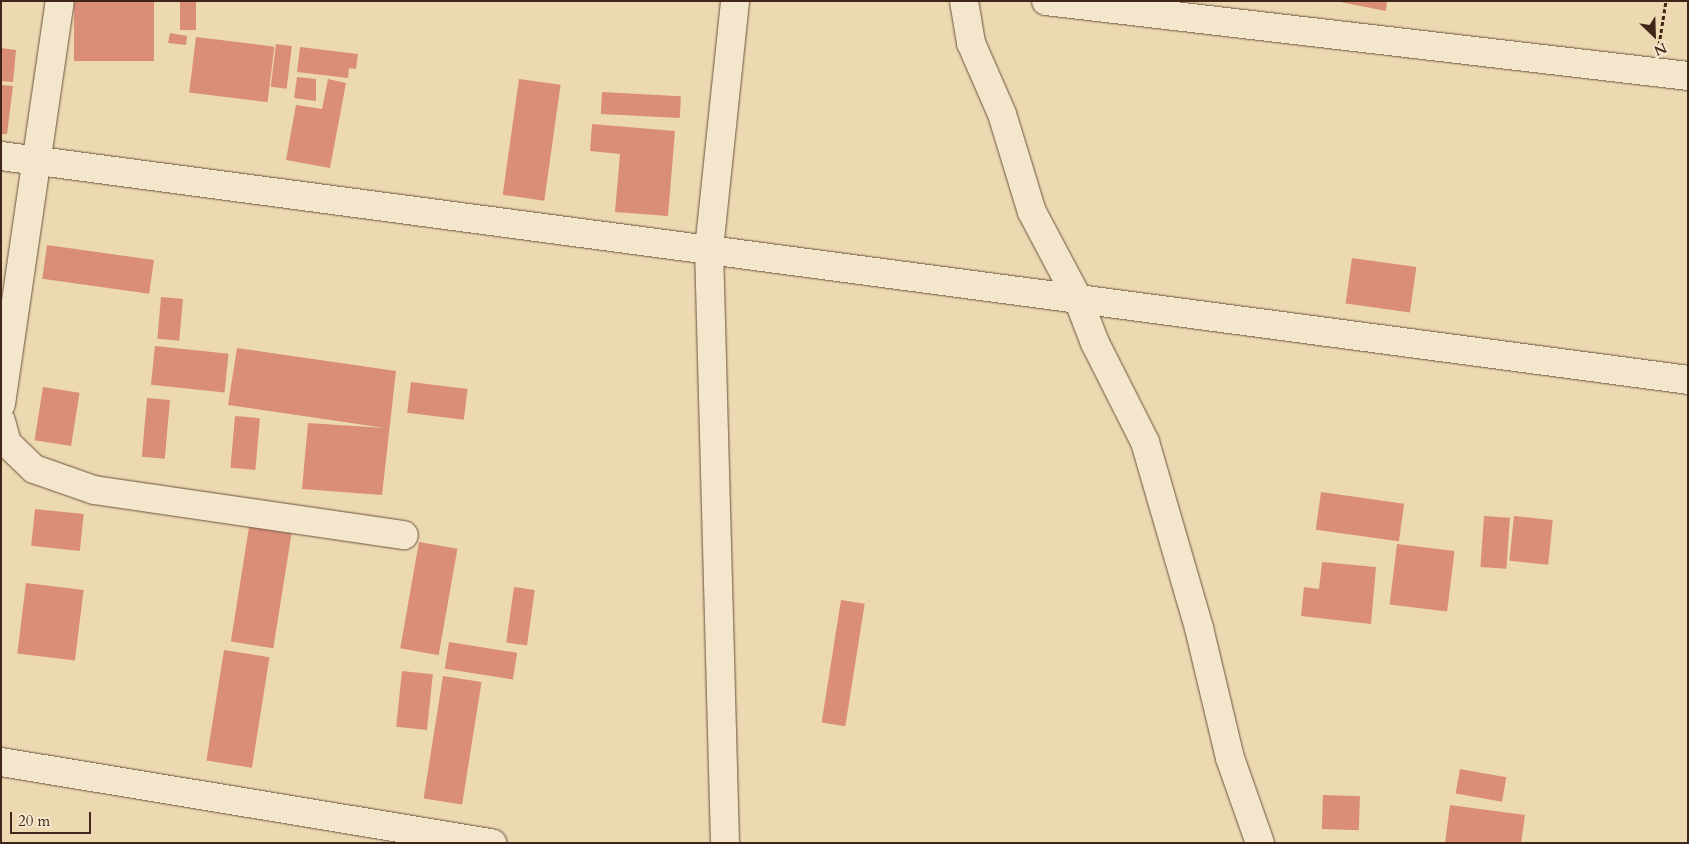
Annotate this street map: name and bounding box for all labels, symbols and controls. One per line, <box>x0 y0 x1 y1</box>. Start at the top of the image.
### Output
north arrow <box>1629 10 1679 60</box>
text: N <box>1651 38 1670 60</box>
scale bar <box>12 802 94 834</box>
text: 20 m <box>18 811 50 831</box>

